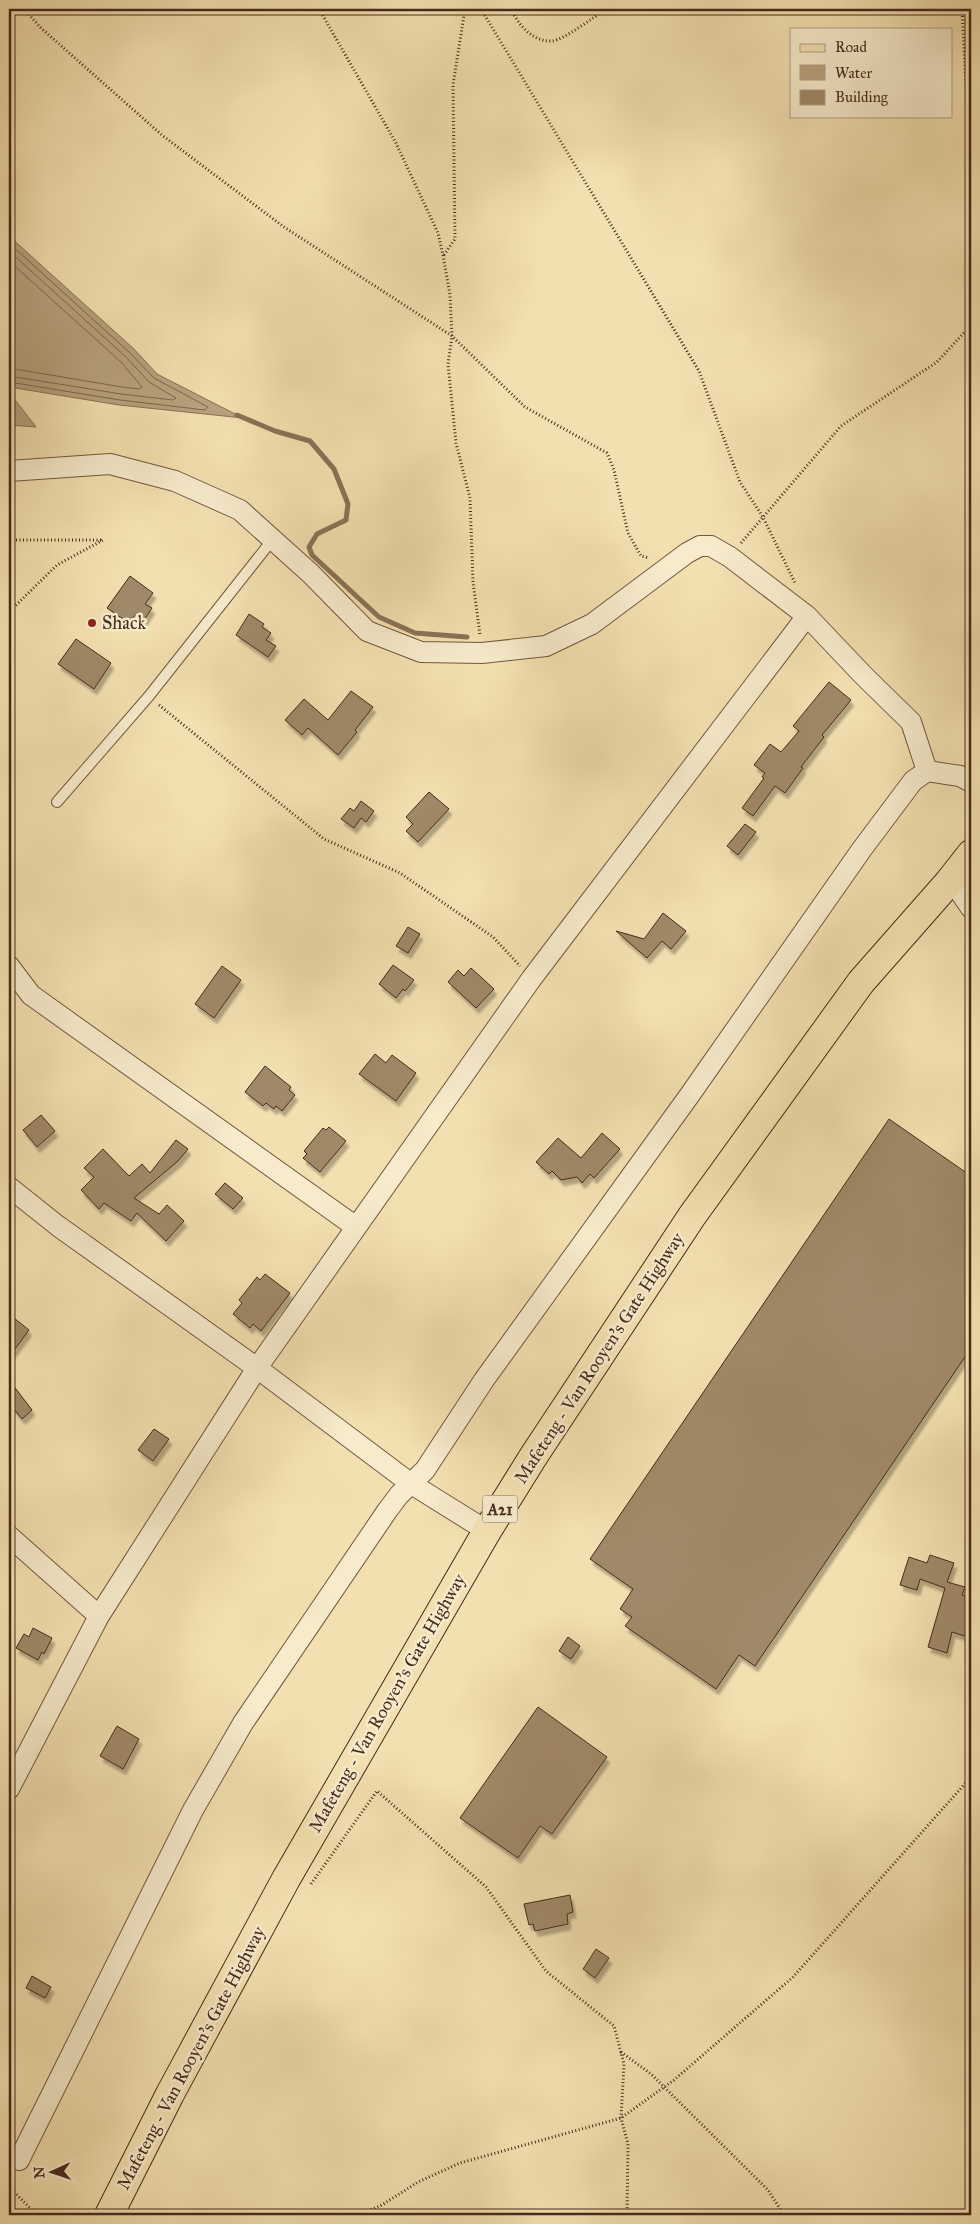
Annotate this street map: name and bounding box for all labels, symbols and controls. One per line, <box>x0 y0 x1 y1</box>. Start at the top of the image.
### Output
legend <box>790 28 952 118</box>
text: Road <box>835 38 867 56</box>
text: Water <box>835 64 872 82</box>
text: Building <box>835 88 889 106</box>
place label: Shack <box>102 612 147 634</box>
marker: Shack <box>86 617 98 629</box>
street label: Mafeteng - Van Rooyen's Gate Highway <box>509 1228 690 1488</box>
road number: A21 <box>482 1496 518 1522</box>
street label: Mafeteng - Van Rooyen's Gate Highway <box>304 1569 471 1837</box>
street label: Mafeteng - Van Rooyen's Gate Highway <box>112 1922 271 2194</box>
north arrow <box>28 2146 78 2196</box>
text: N <box>31 2166 48 2179</box>

